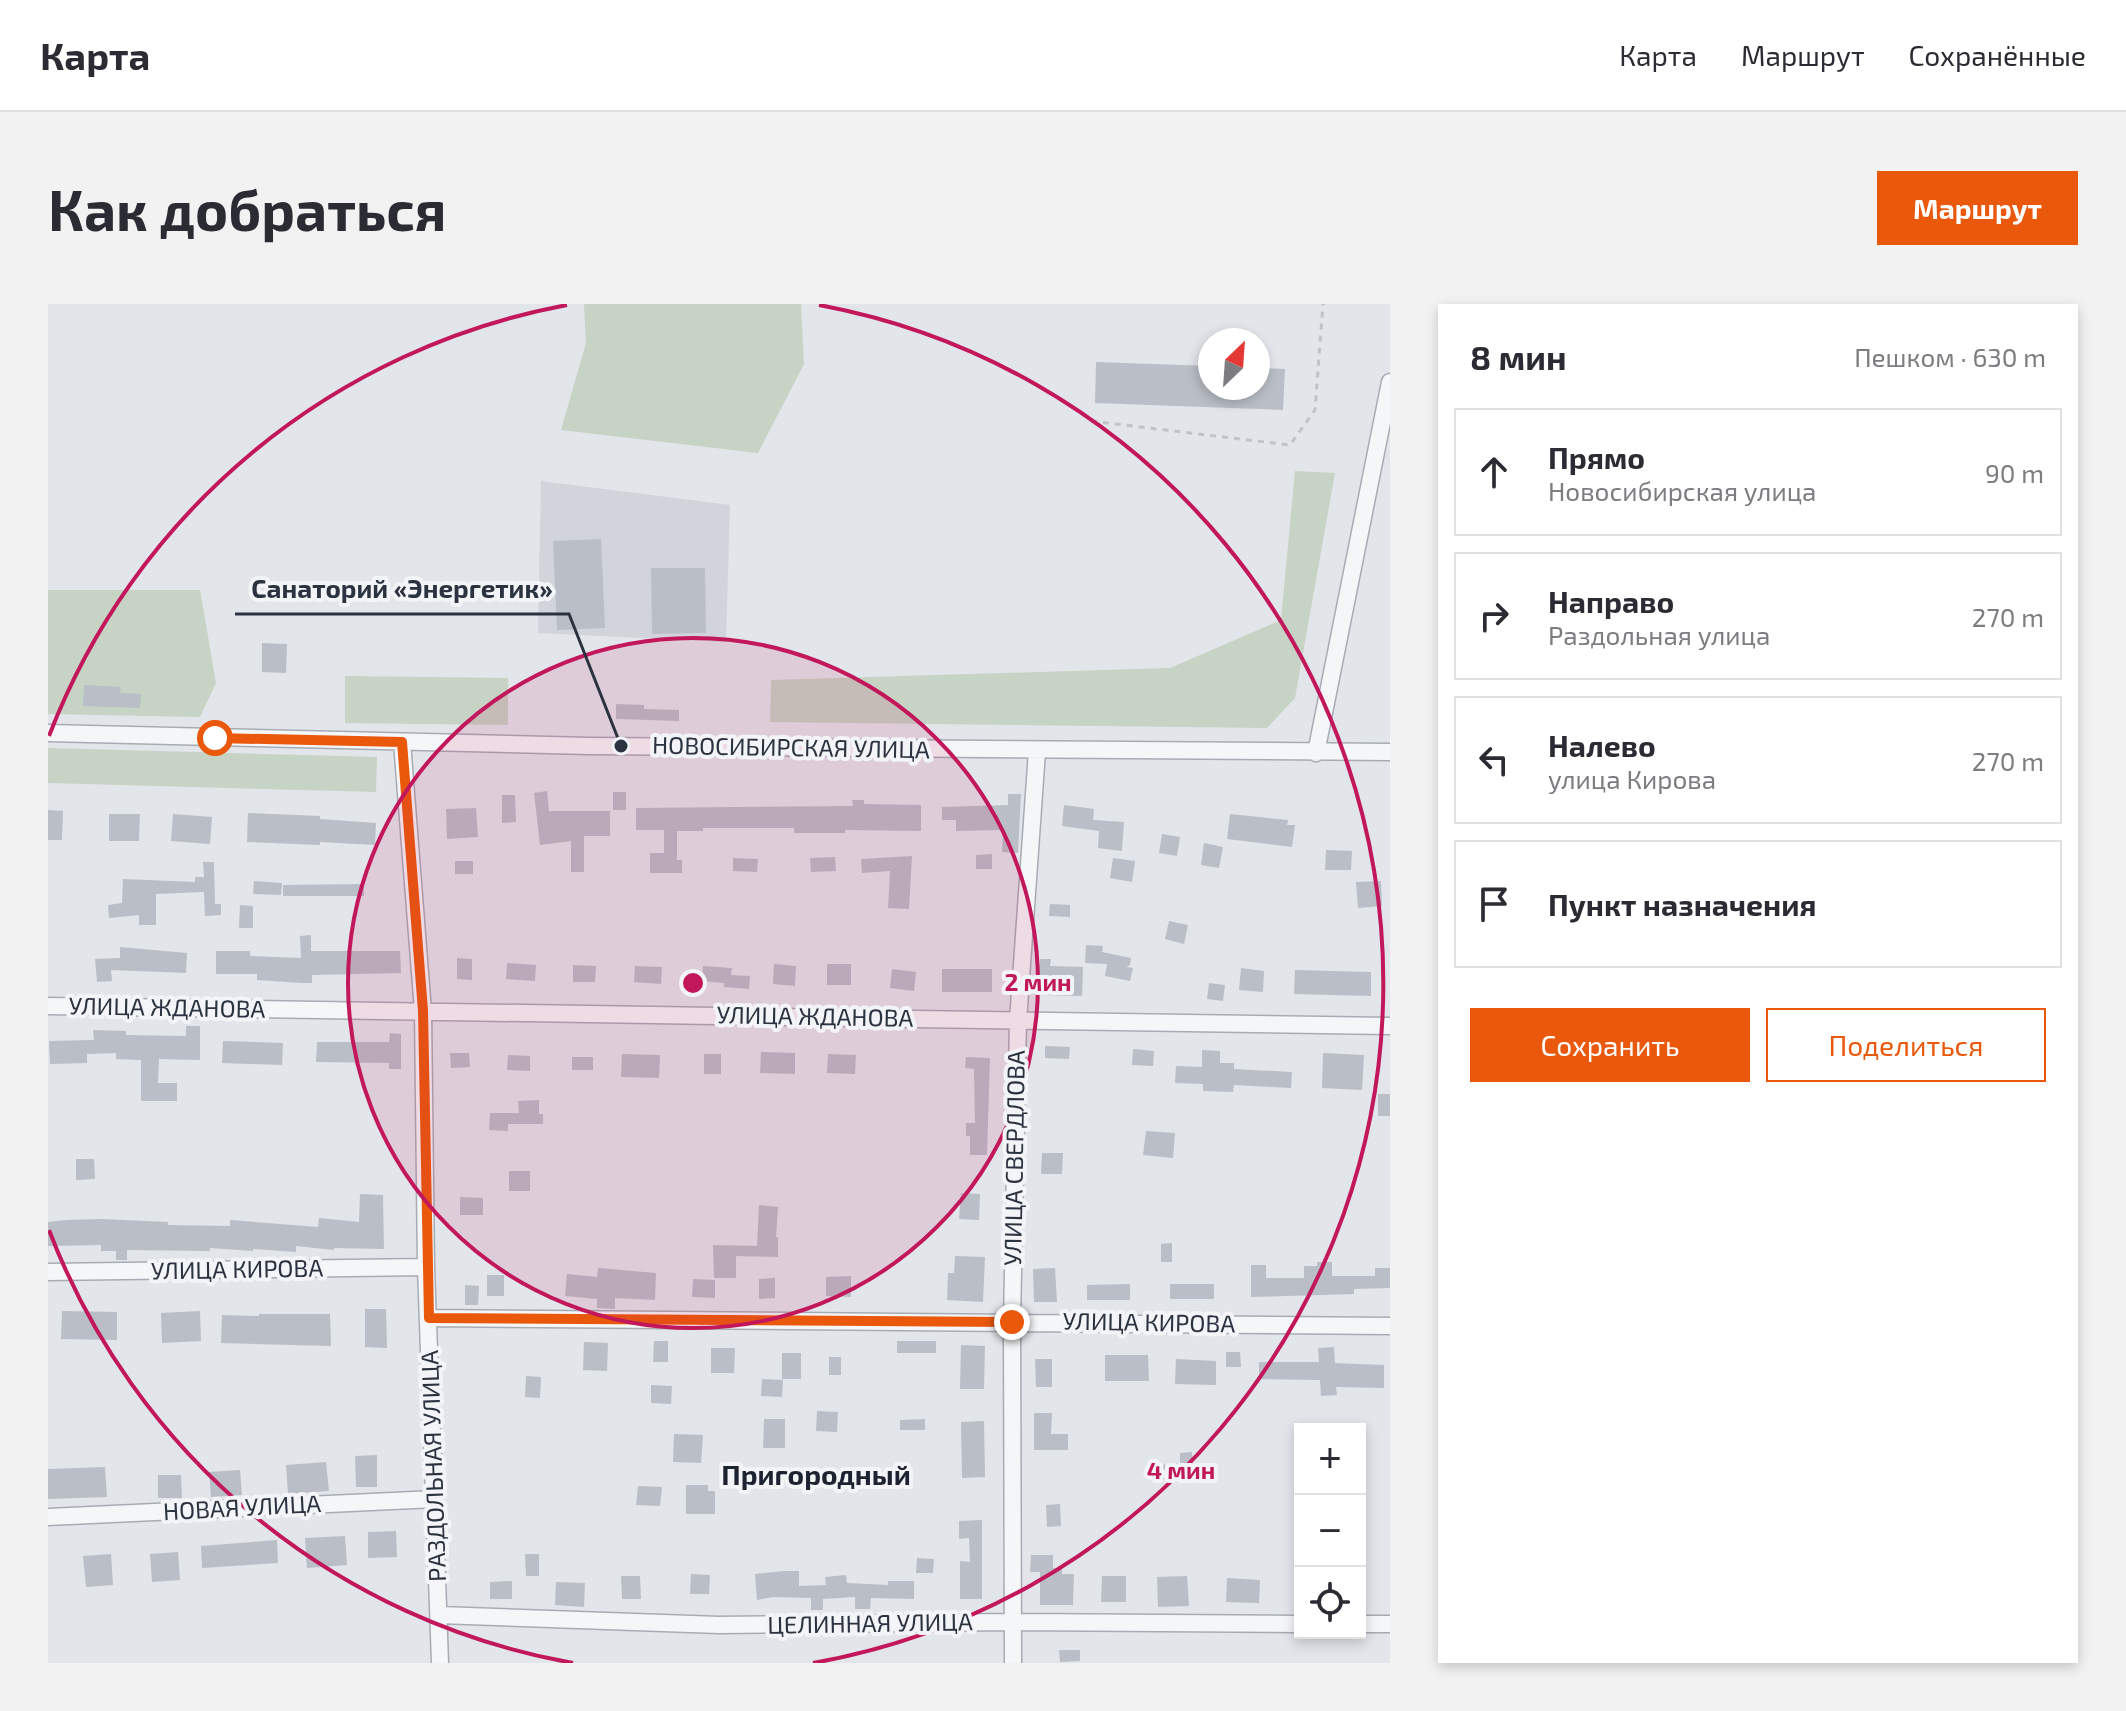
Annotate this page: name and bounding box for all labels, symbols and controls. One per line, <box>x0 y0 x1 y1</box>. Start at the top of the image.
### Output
text: Карта <box>40 32 150 78</box>
text: Карта <box>1619 38 1697 72</box>
text: Маршрут <box>1741 38 1865 72</box>
text: Сохранённые <box>1909 38 2086 72</box>
button: Маршрут <box>1877 171 2078 245</box>
text: Как добраться <box>48 175 446 242</box>
north arrow <box>1198 328 1270 400</box>
text: 8 мин <box>1470 336 1567 377</box>
text: Пешком · 630 m <box>1854 341 2046 372</box>
text: Прямо <box>1548 439 1645 475</box>
icon: ahead <box>1472 450 1516 494</box>
text: 90 m <box>1985 457 2044 488</box>
text: Новосибирская улица <box>1548 475 1816 506</box>
callout: Санаторий «Энергетик» <box>235 564 569 614</box>
text: Санаторий «Энергетик» <box>251 572 553 603</box>
text: Направо <box>1548 583 1674 619</box>
icon: right <box>1472 594 1516 638</box>
text: 270 m <box>1972 601 2044 632</box>
text: Раздольная улица <box>1548 619 1770 650</box>
route start <box>197 720 233 756</box>
text: Налево <box>1548 727 1656 763</box>
street label: НОВОСИБИРСКАЯ УЛИЦА <box>652 730 930 763</box>
icon: left <box>1472 738 1516 782</box>
text: 270 m <box>1972 745 2044 776</box>
text: улица Кирова <box>1548 763 1716 794</box>
icon: arrive <box>1472 882 1516 926</box>
text: Пункт назначения <box>1548 886 1816 922</box>
text: 2 мин <box>1004 967 1072 996</box>
centre of rings <box>679 969 707 997</box>
street label: УЛИЦА ЖДАНОВА <box>68 990 266 1023</box>
street label: УЛИЦА ЖДАНОВА <box>716 999 914 1032</box>
button: Сохранить <box>1470 1008 1750 1082</box>
button: Поделиться <box>1766 1008 2046 1082</box>
street label: УЛИЦА СВЕРДЛОВА <box>997 1050 1030 1266</box>
street label: УЛИЦА КИРОВА <box>150 1252 324 1285</box>
route end <box>994 1304 1030 1340</box>
street label: УЛИЦА КИРОВА <box>1063 1305 1236 1338</box>
street label: РАЗДОЛЬНАЯ УЛИЦА <box>414 1350 451 1582</box>
map controls <box>1294 1423 1366 1639</box>
button: + <box>1294 1423 1366 1495</box>
text: 4 мин <box>1147 1455 1215 1484</box>
district label: Пригородный <box>721 1457 911 1491</box>
street label: НОВАЯ УЛИЦА <box>162 1488 322 1525</box>
button: − <box>1294 1495 1366 1567</box>
button: locate <box>1294 1567 1366 1639</box>
street label: ЦЕЛИННАЯ УЛИЦА <box>767 1606 973 1639</box>

